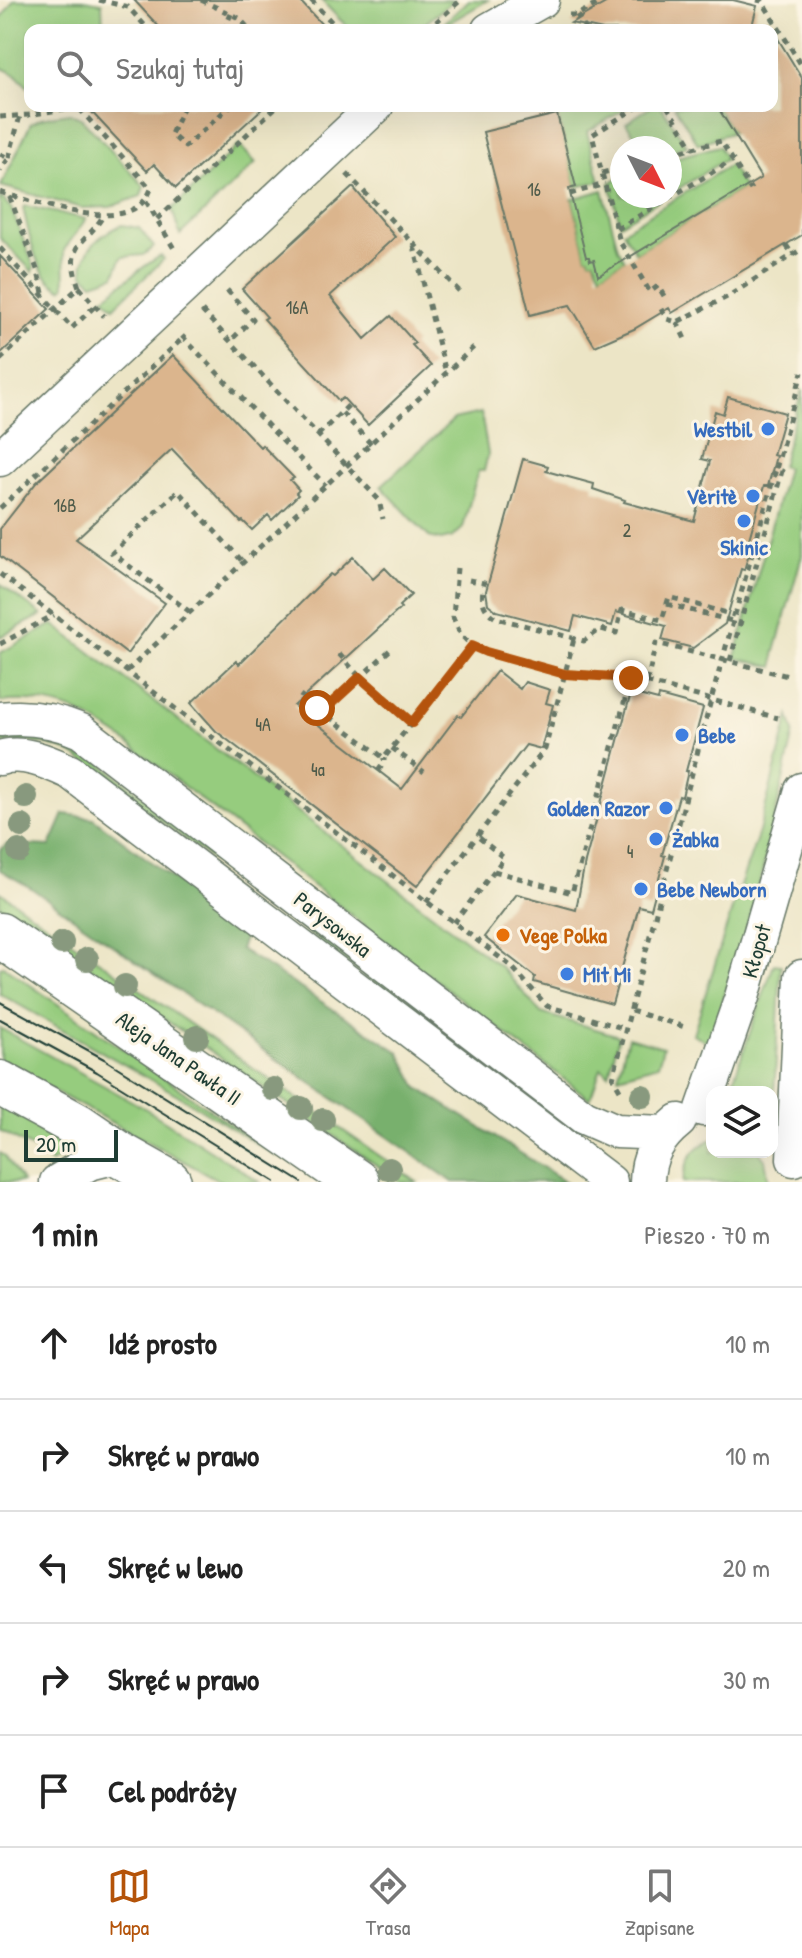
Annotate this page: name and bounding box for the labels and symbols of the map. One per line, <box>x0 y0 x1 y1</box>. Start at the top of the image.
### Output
north arrow <box>610 136 682 208</box>
house number: 16 <box>527 177 541 202</box>
house number: 16A <box>286 295 308 320</box>
place label: Westbil <box>694 414 753 444</box>
marker: Westbil <box>759 420 777 438</box>
place label: Vèritè <box>686 481 737 511</box>
marker: Vèritè <box>744 487 762 505</box>
house number: 16B <box>54 493 76 518</box>
marker: Skinic <box>735 512 753 530</box>
house number: 2 <box>623 518 632 543</box>
place label: Skinic <box>720 532 768 562</box>
route end <box>613 660 649 696</box>
route start <box>299 690 335 726</box>
house number: 4A <box>255 712 271 737</box>
place label: Bebe <box>698 720 736 750</box>
marker: Bebe <box>673 726 691 744</box>
house number: 4a <box>311 757 325 782</box>
place label: Golden Razor <box>547 793 651 823</box>
marker: Golden Razor <box>657 799 675 817</box>
place label: Żabka <box>672 824 719 854</box>
marker: Żabka <box>647 830 665 848</box>
house number: 4 <box>627 839 634 864</box>
place label: Bebe Newborn <box>657 874 767 904</box>
marker: Bebe Newborn <box>632 880 650 898</box>
street label: Parysowska <box>288 884 378 964</box>
place label: Vege Polka <box>519 920 607 951</box>
street label: Kłopot <box>734 920 778 981</box>
marker: Vege Polka <box>494 926 512 944</box>
place label: Mit Mi <box>583 959 632 989</box>
marker: Mit Mi <box>558 965 576 983</box>
street label: Aleja Jana Pawła II <box>110 1004 248 1112</box>
scale bar <box>24 1126 118 1162</box>

